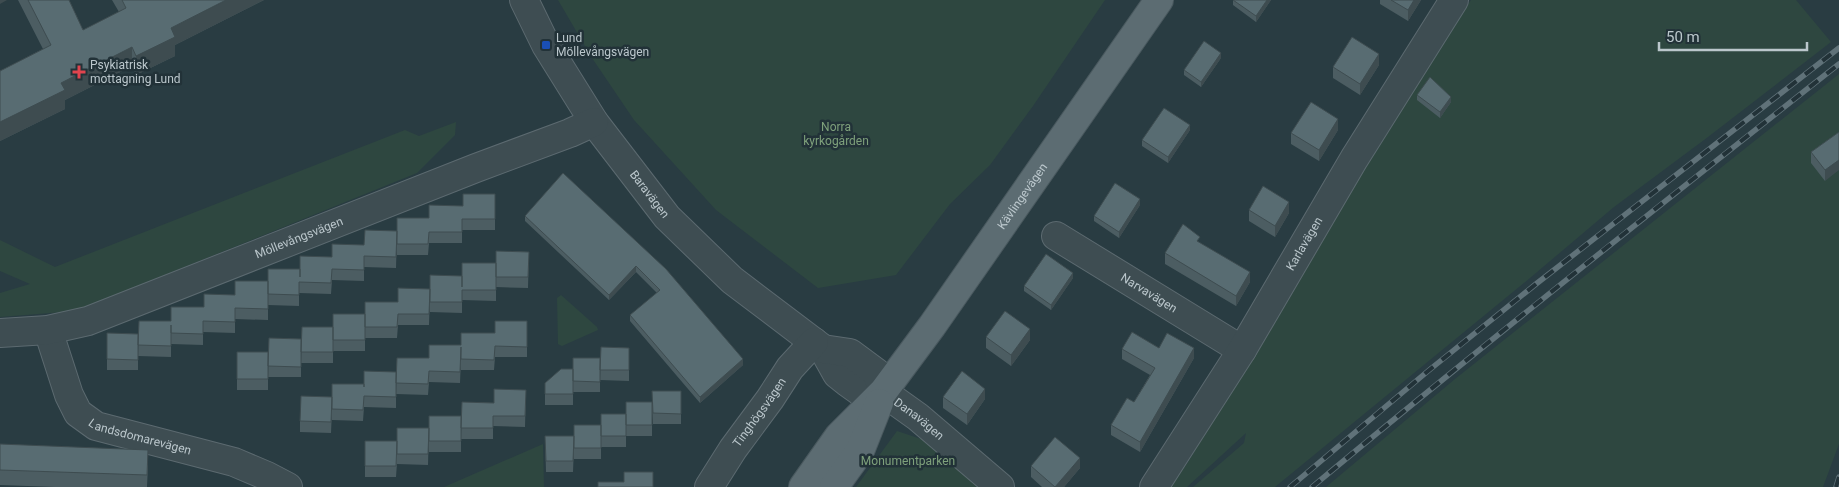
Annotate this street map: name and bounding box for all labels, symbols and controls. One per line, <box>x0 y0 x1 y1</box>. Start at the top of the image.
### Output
scale bar <box>1659 20 1806 52</box>
text: 50 m <box>1666 28 1700 46</box>
place label: Lund Möllevångsvägen <box>556 31 649 59</box>
marker: Lund Möllevångsvägen <box>540 39 552 51</box>
place label: Psykiatrisk mottagning Lund <box>90 58 181 86</box>
marker: Psykiatrisk mottagning Lund <box>72 65 86 79</box>
park label: Norra kyrkogården <box>803 120 869 148</box>
street label: Kävlingevägen <box>995 160 1050 232</box>
street label: Baravägen <box>627 168 672 221</box>
street label: Möllevångsvägen <box>253 214 345 261</box>
street label: Karlavägen <box>1283 215 1325 273</box>
street label: Narvavägen <box>1118 270 1180 316</box>
street label: Tinghögsvägen <box>730 375 789 450</box>
street label: Danavägen <box>891 395 947 443</box>
street label: Landsdomarevägen <box>86 416 193 458</box>
park label: Monumentparken <box>861 454 955 468</box>

